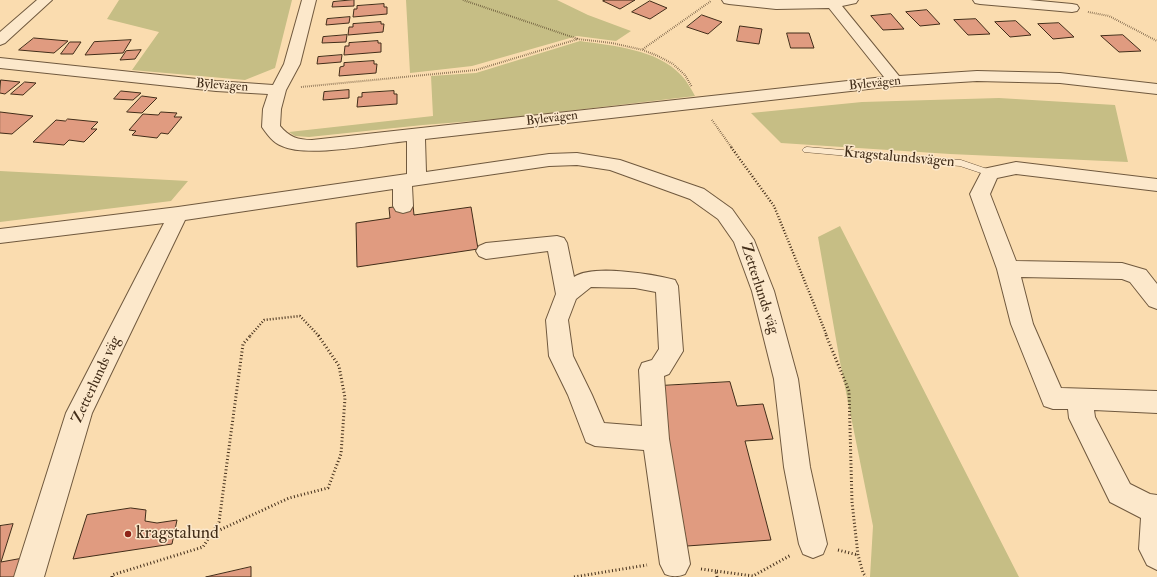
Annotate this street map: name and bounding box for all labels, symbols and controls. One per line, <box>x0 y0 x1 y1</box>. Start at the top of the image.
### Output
street label: Bylevägen <box>848 74 902 94</box>
street label: Bylevägen <box>195 76 249 96</box>
street label: Bylevägen <box>525 108 579 130</box>
street label: Kragstalundsvägen <box>843 144 955 172</box>
street label: Zetterlunds väg <box>736 242 782 336</box>
street label: Zetterlunds väg <box>69 334 125 426</box>
place label: kragstalund <box>136 523 219 545</box>
marker: kragstalund <box>123 529 133 539</box>

